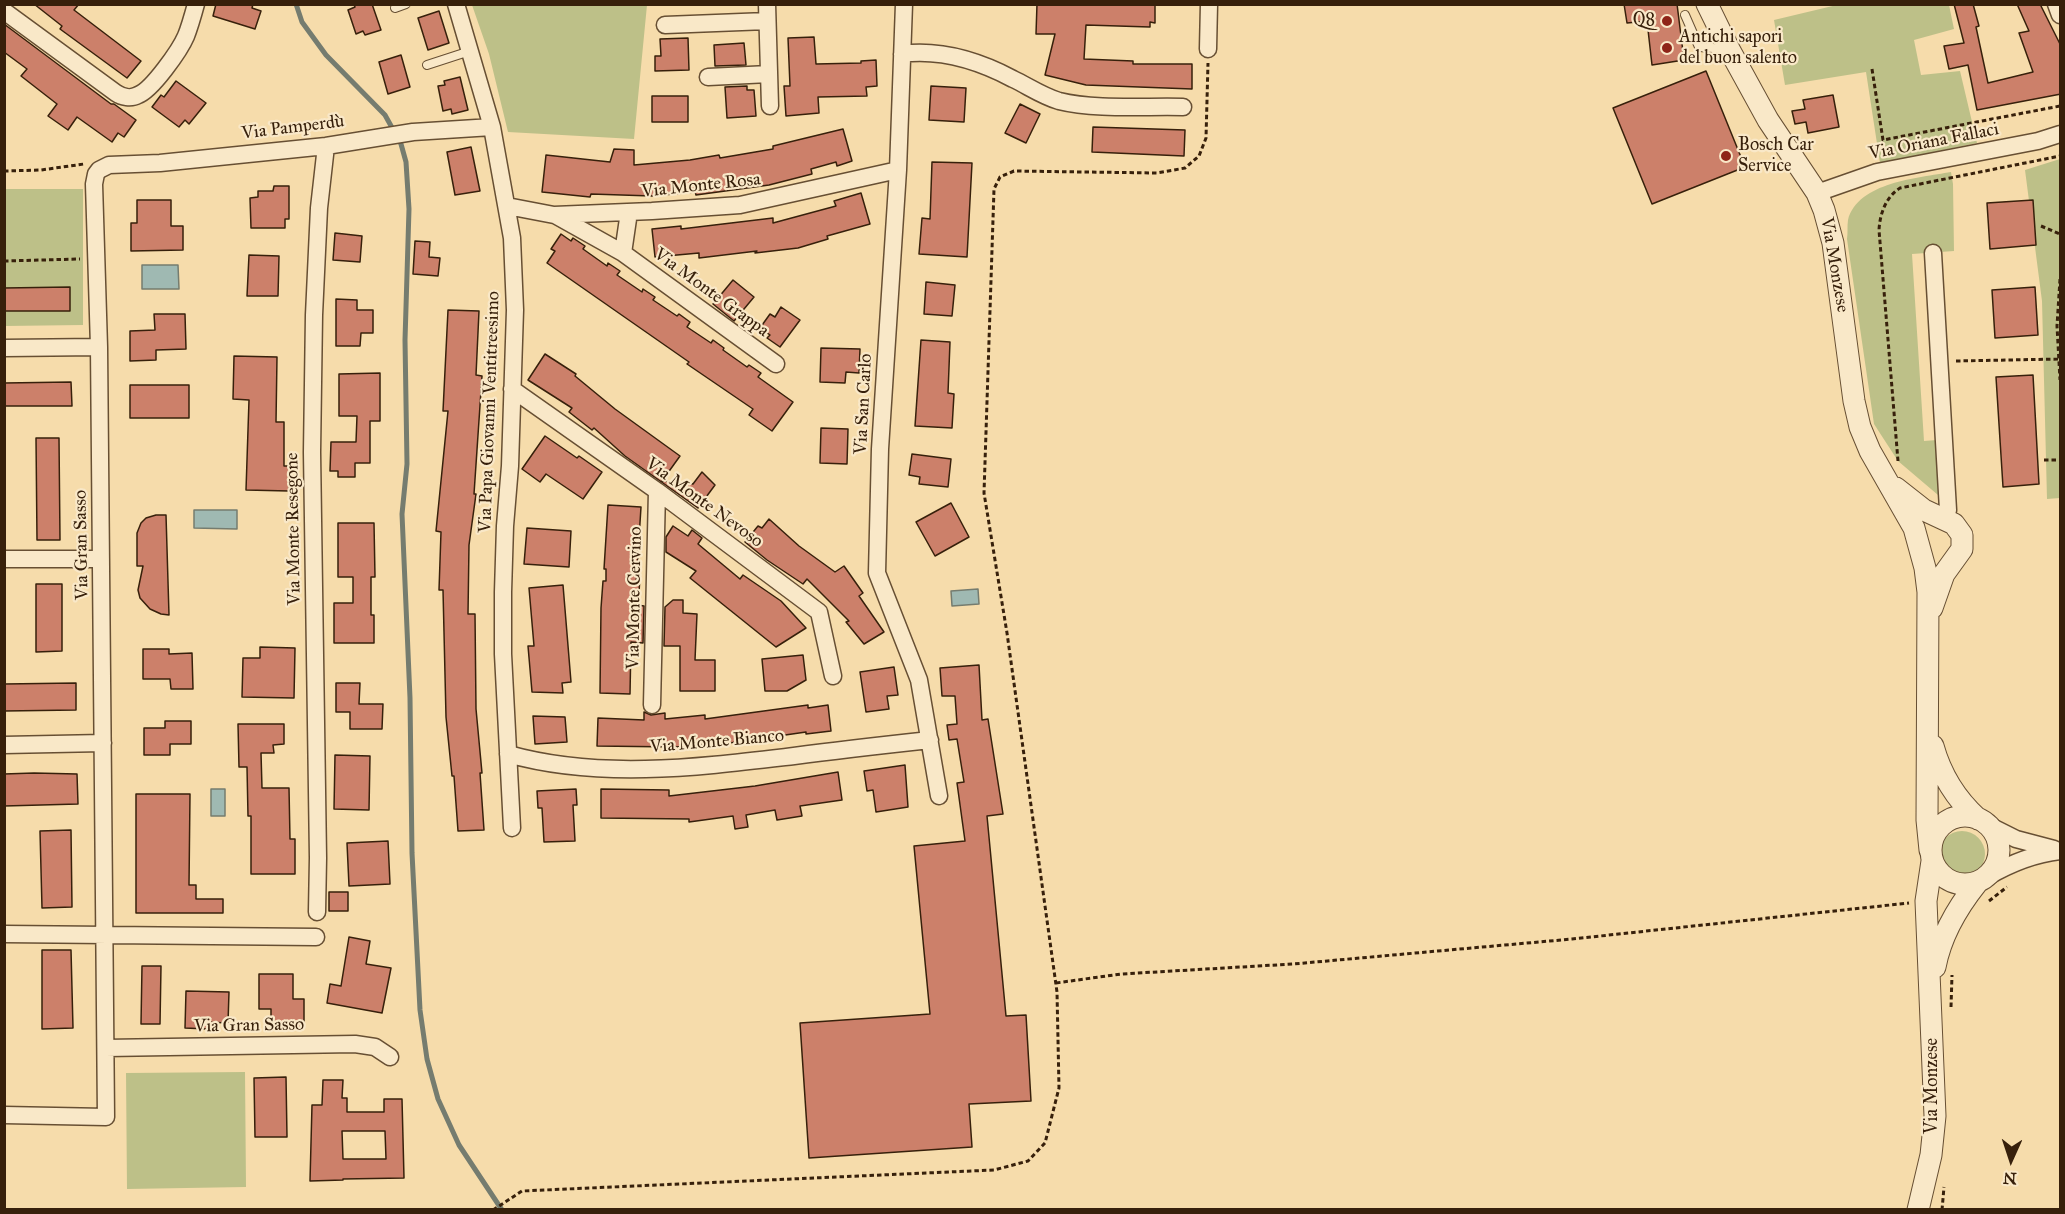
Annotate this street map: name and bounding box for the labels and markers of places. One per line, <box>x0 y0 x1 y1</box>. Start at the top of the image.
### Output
place label: Q8 <box>1633 10 1655 32</box>
marker: Q8 <box>1660 14 1674 28</box>
place label: Antichi sapori del buon salento <box>1679 27 1797 70</box>
marker: Antichi sapori del buon salento <box>1660 41 1674 55</box>
place label: Bosch Car Service <box>1738 135 1814 178</box>
marker: Bosch Car Service <box>1719 149 1733 163</box>

